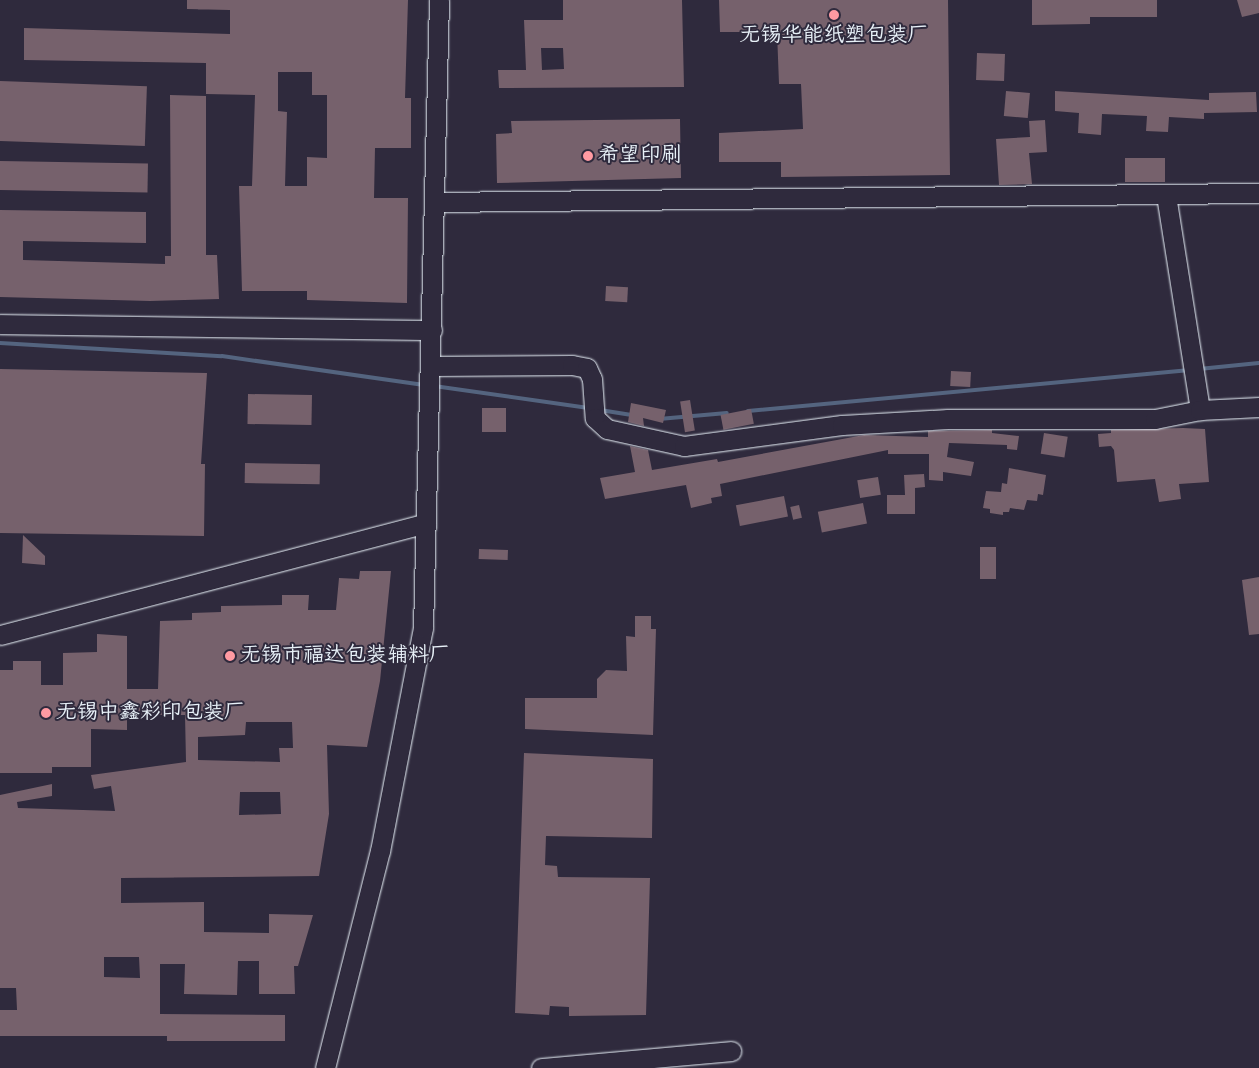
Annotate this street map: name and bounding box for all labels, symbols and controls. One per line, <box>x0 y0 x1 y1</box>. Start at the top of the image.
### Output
marker: 无锡华能纸塑包装厂 <box>828 9 840 21</box>
place label: 无锡华能纸塑包装厂 <box>740 23 928 49</box>
place label: 希望印刷 <box>598 143 682 169</box>
marker: 希望印刷 <box>582 150 594 162</box>
place label: 无锡市福达包装辅料厂 <box>240 643 450 669</box>
marker: 无锡市福达包装辅料厂 <box>224 650 236 662</box>
place label: 无锡中鑫彩印包装厂 <box>56 700 245 726</box>
marker: 无锡中鑫彩印包装厂 <box>40 707 52 719</box>

